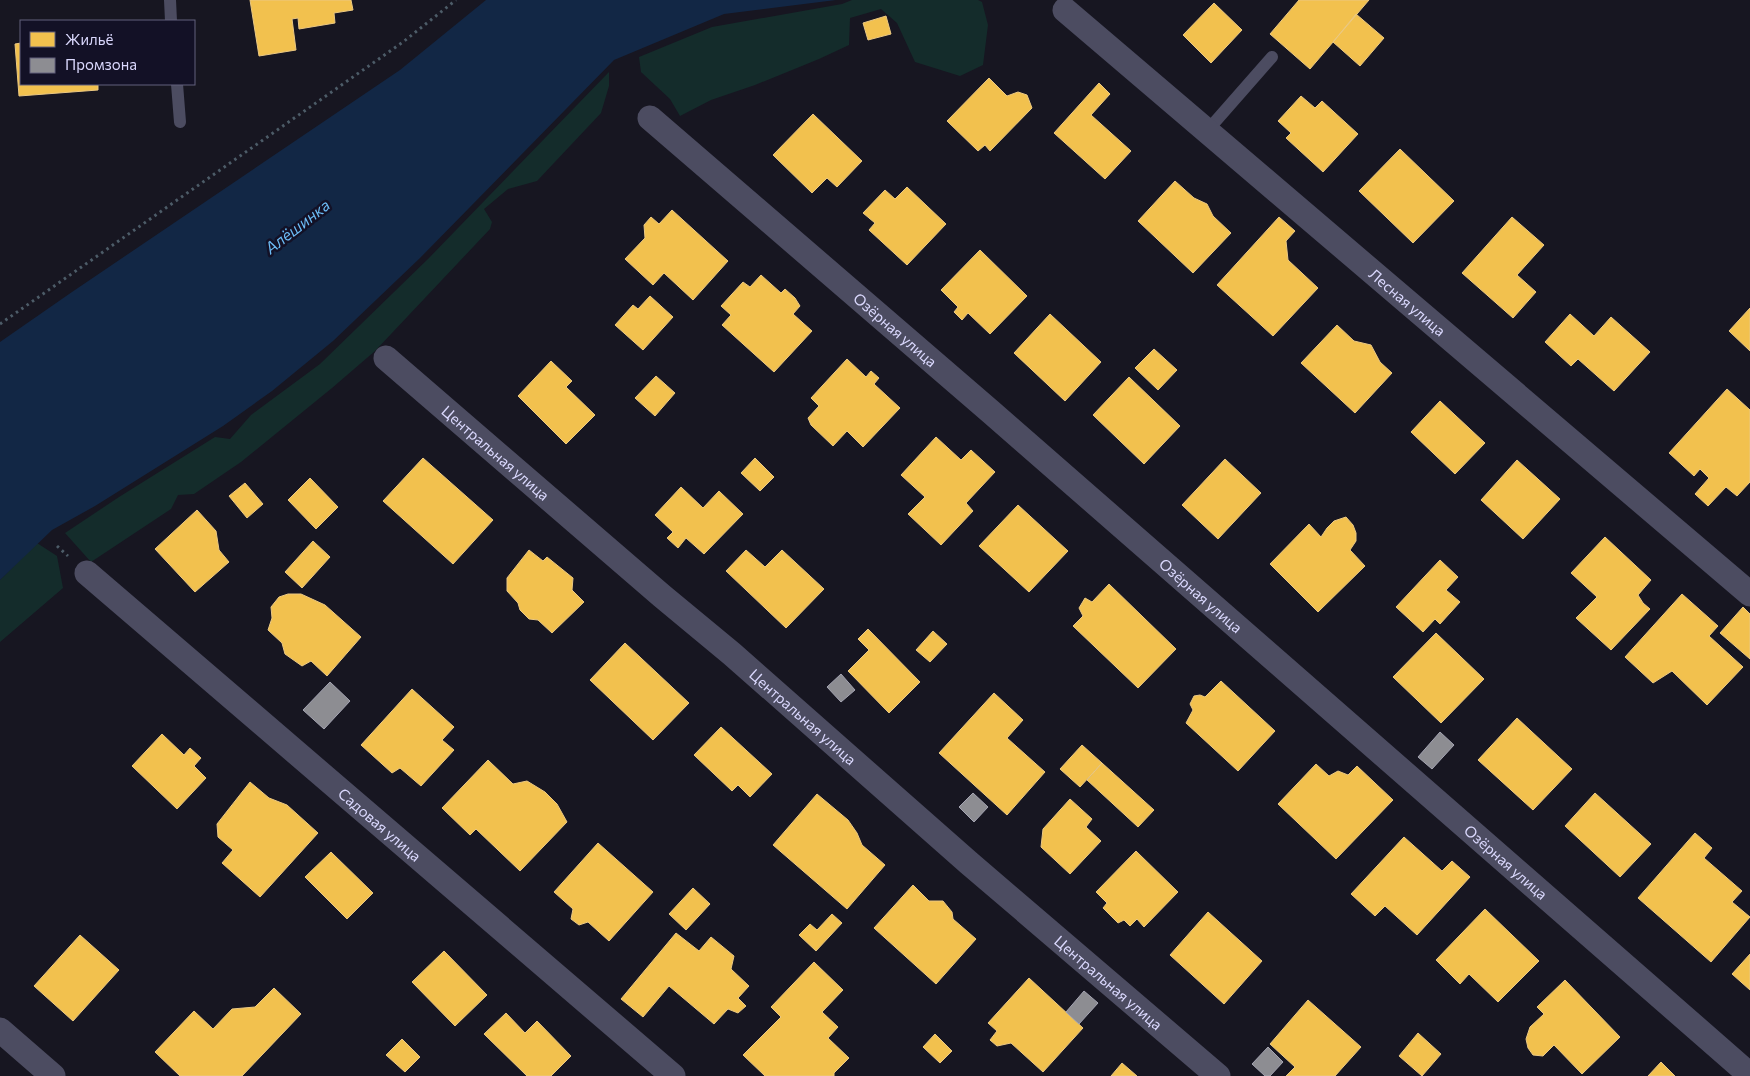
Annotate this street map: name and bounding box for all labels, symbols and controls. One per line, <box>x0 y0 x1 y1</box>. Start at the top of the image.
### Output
legend <box>20 20 195 85</box>
text: Жильё <box>65 30 113 48</box>
text: Промзона <box>65 55 137 73</box>
water label: Алёшинка <box>260 195 333 258</box>
street label: Лесная улица <box>1366 264 1449 340</box>
street label: Озёрная улица <box>850 289 941 370</box>
street label: Центральная улица <box>438 401 553 504</box>
street label: Озёрная улица <box>1156 554 1246 637</box>
street label: Центральная улица <box>746 665 860 768</box>
street label: Садовая улица <box>335 784 425 865</box>
street label: Озёрная улица <box>1461 821 1551 903</box>
street label: Центральная улица <box>1051 931 1166 1033</box>

